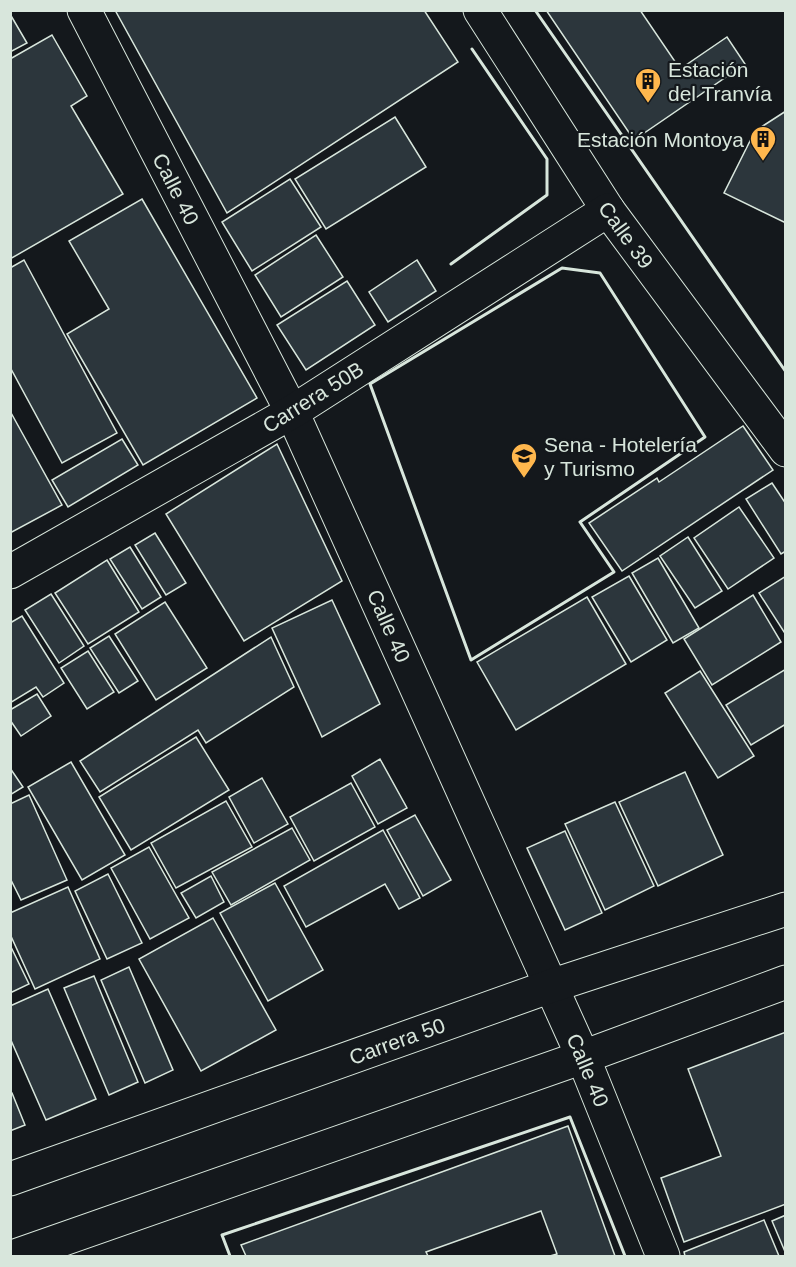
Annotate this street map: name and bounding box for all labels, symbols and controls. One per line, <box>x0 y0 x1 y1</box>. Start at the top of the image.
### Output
place label: Estación del Tranvía <box>668 58 772 105</box>
building icon: Estación del Tranvía <box>633 66 663 104</box>
building icon: Estación Montoya <box>748 124 778 162</box>
place label: Estación Montoya <box>577 128 744 151</box>
street label: Calle 40 <box>148 149 204 229</box>
street label: Calle 39 <box>594 197 658 273</box>
street label: Carrera 50B <box>258 357 368 437</box>
place label: Sena - Hotelería y Turismo <box>544 433 697 480</box>
school or university icon: Sena - Hotelería y Turismo <box>509 441 539 479</box>
street label: Calle 40 <box>363 586 415 666</box>
street label: Carrera 50 <box>346 1013 448 1069</box>
street label: Calle 40 <box>562 1030 614 1110</box>

